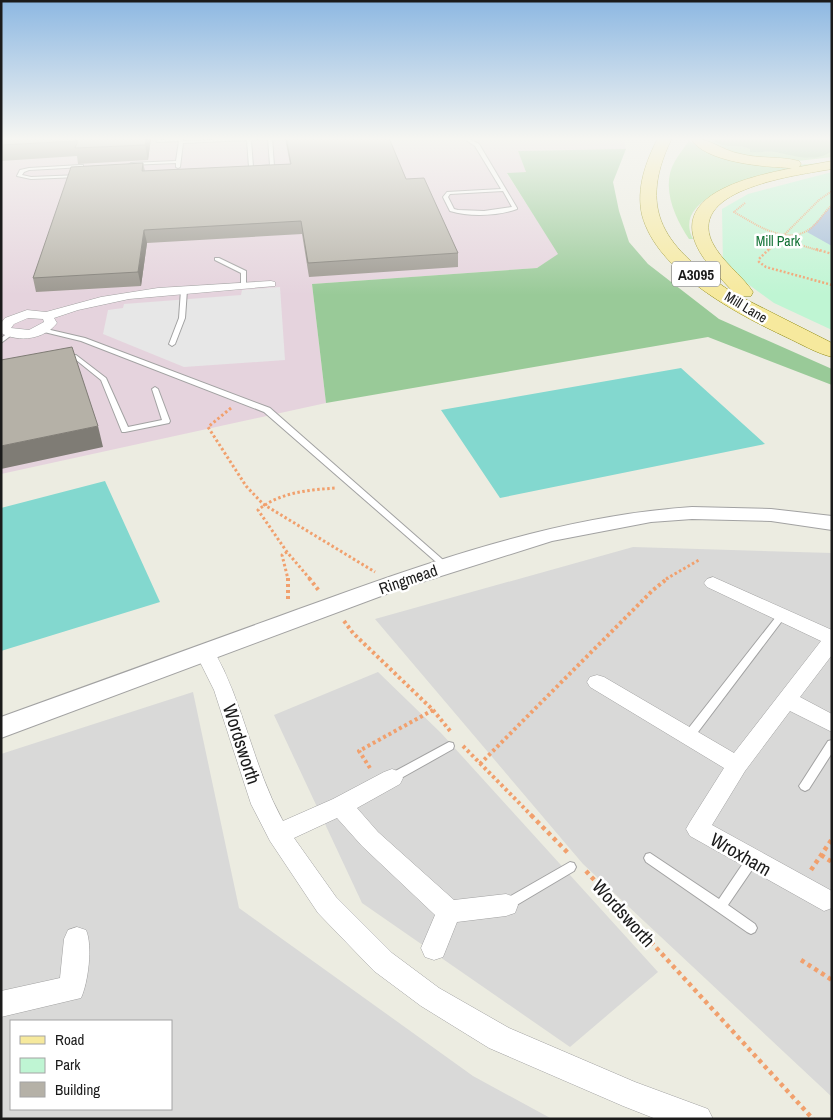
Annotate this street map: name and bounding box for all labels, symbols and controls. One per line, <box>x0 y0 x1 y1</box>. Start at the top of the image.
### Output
park label: Mill Park <box>756 232 801 250</box>
road number: A3095 <box>672 262 720 286</box>
street label: Mill Lane <box>721 287 771 327</box>
street label: Ringmead <box>376 559 440 599</box>
street label: Wordsworth <box>217 701 267 787</box>
street label: Wroxham <box>706 826 776 882</box>
street label: Wordsworth <box>587 874 661 952</box>
legend <box>10 1020 172 1110</box>
text: Road <box>55 1029 84 1050</box>
text: Park <box>55 1054 81 1075</box>
text: Building <box>55 1079 100 1100</box>

